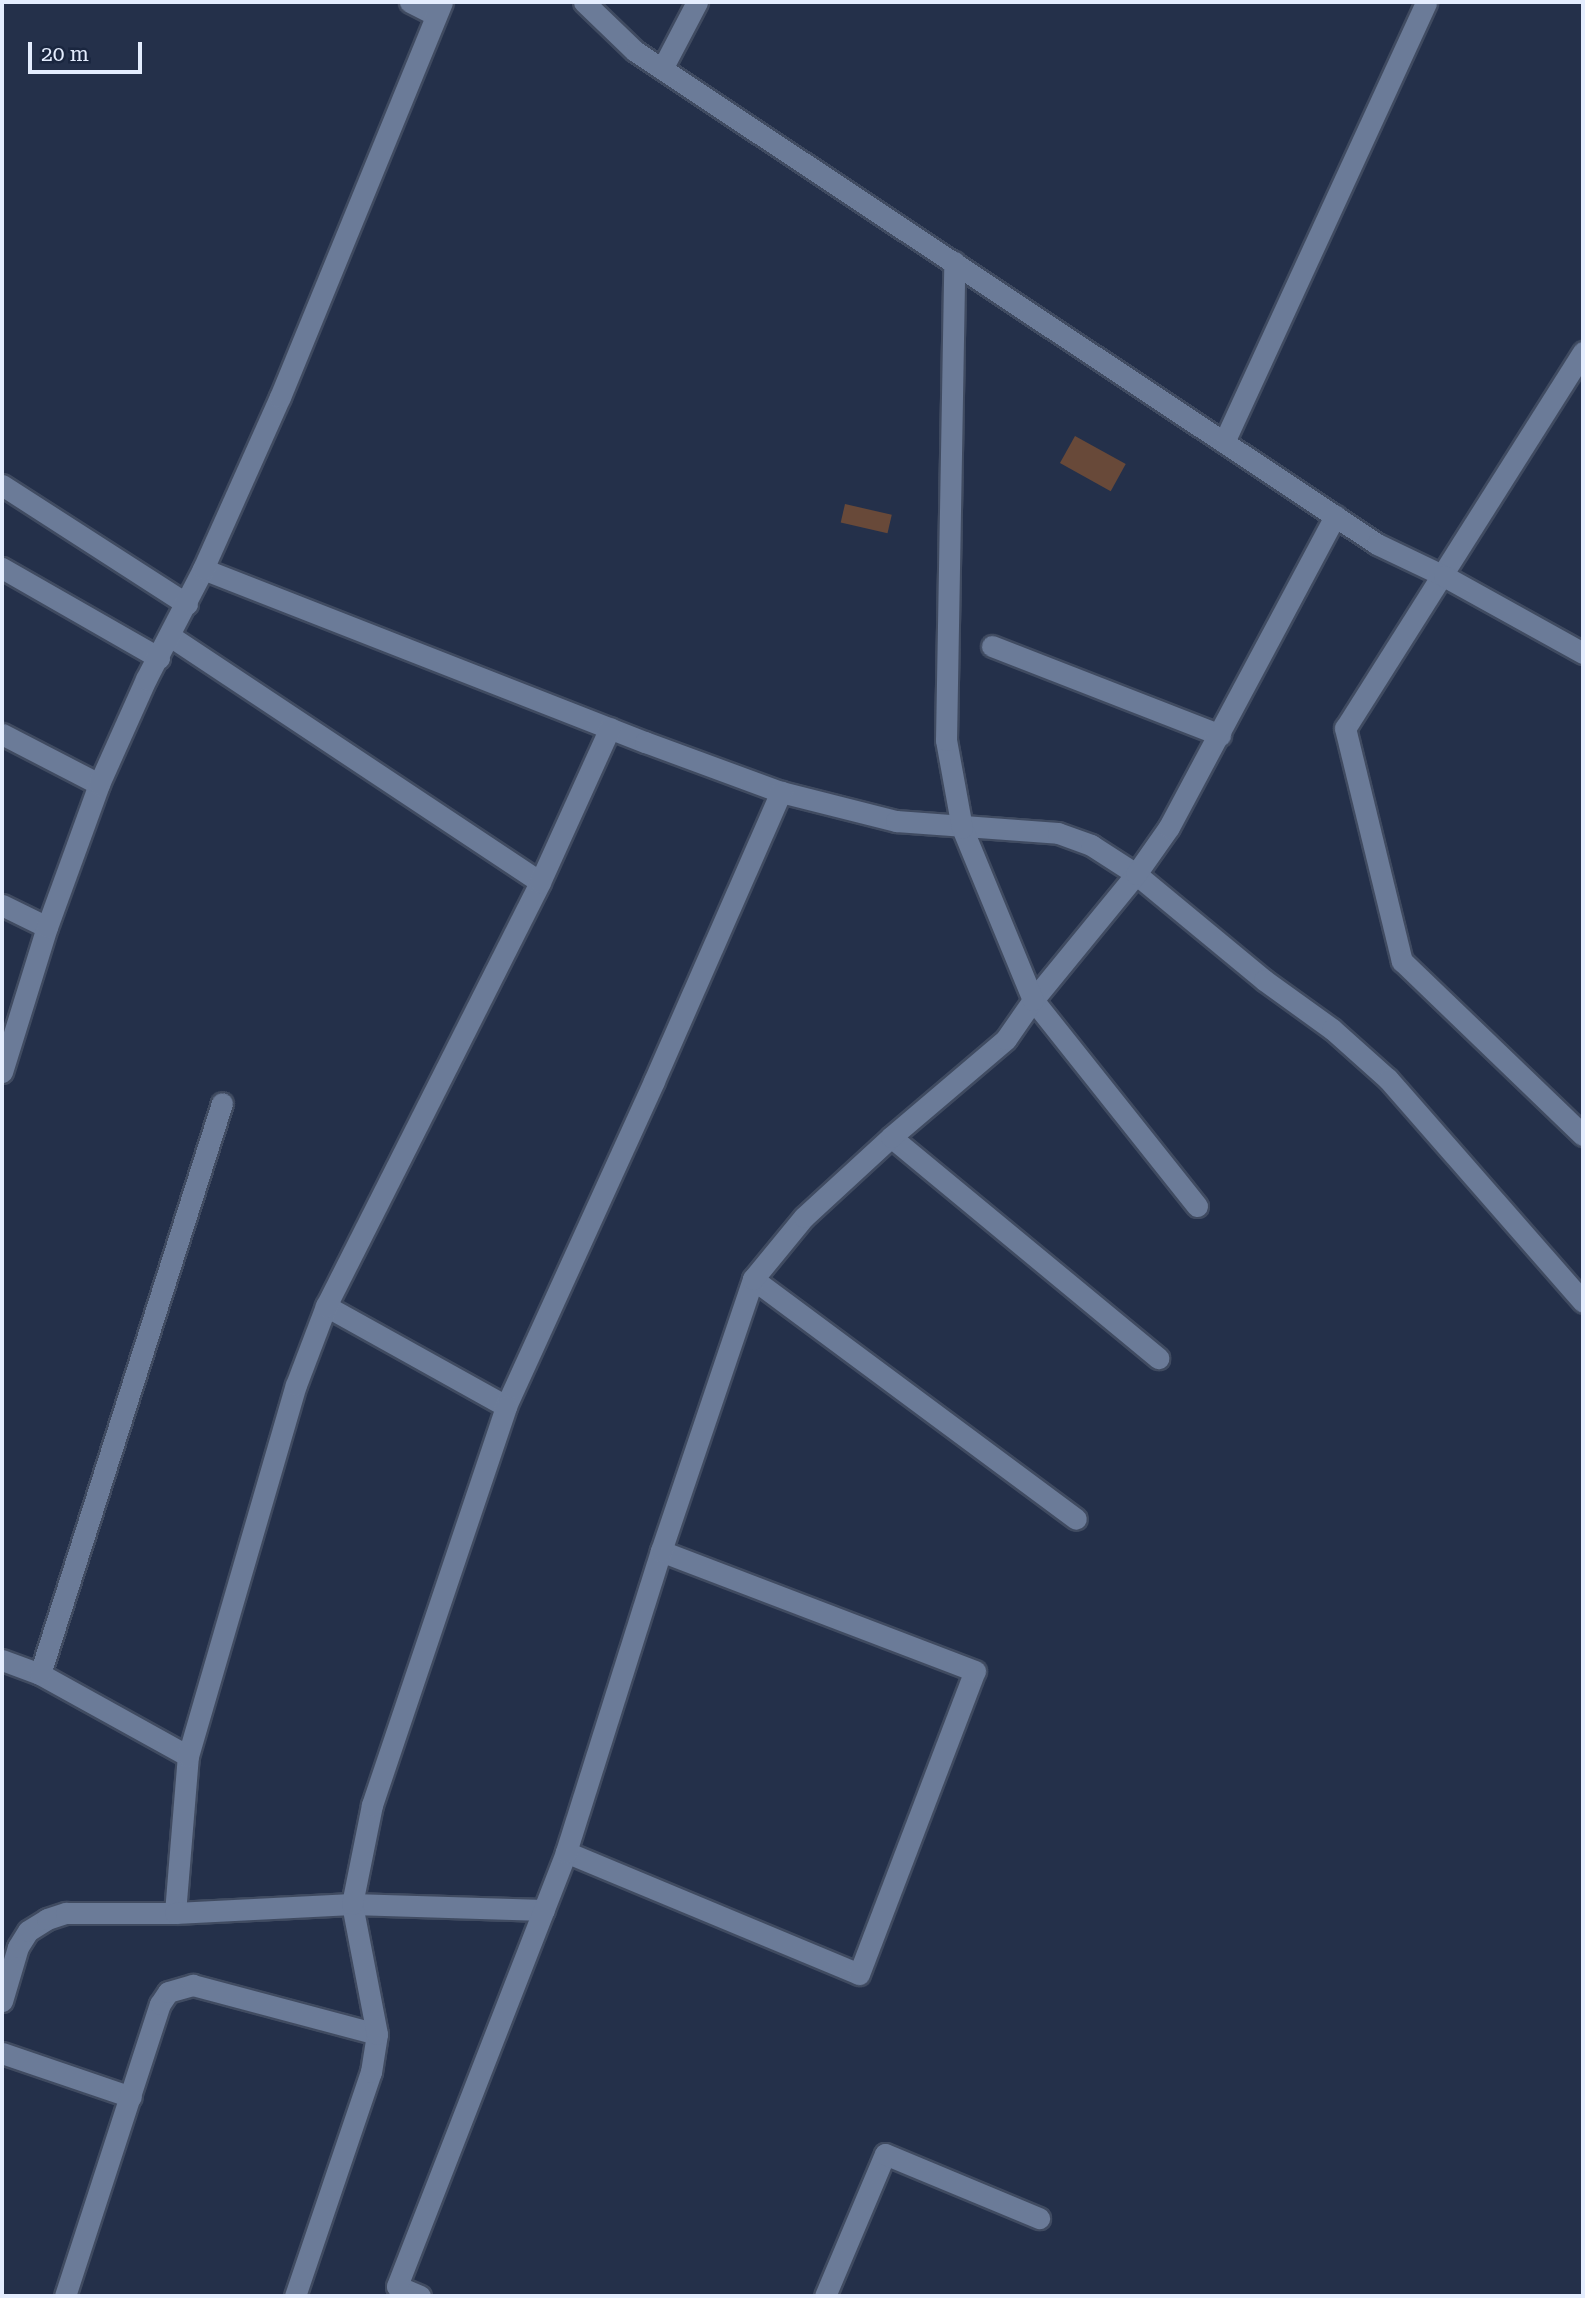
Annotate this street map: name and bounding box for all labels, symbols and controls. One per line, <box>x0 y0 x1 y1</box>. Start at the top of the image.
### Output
scale bar <box>32 28 145 72</box>
text: 20 m <box>41 42 89 66</box>

